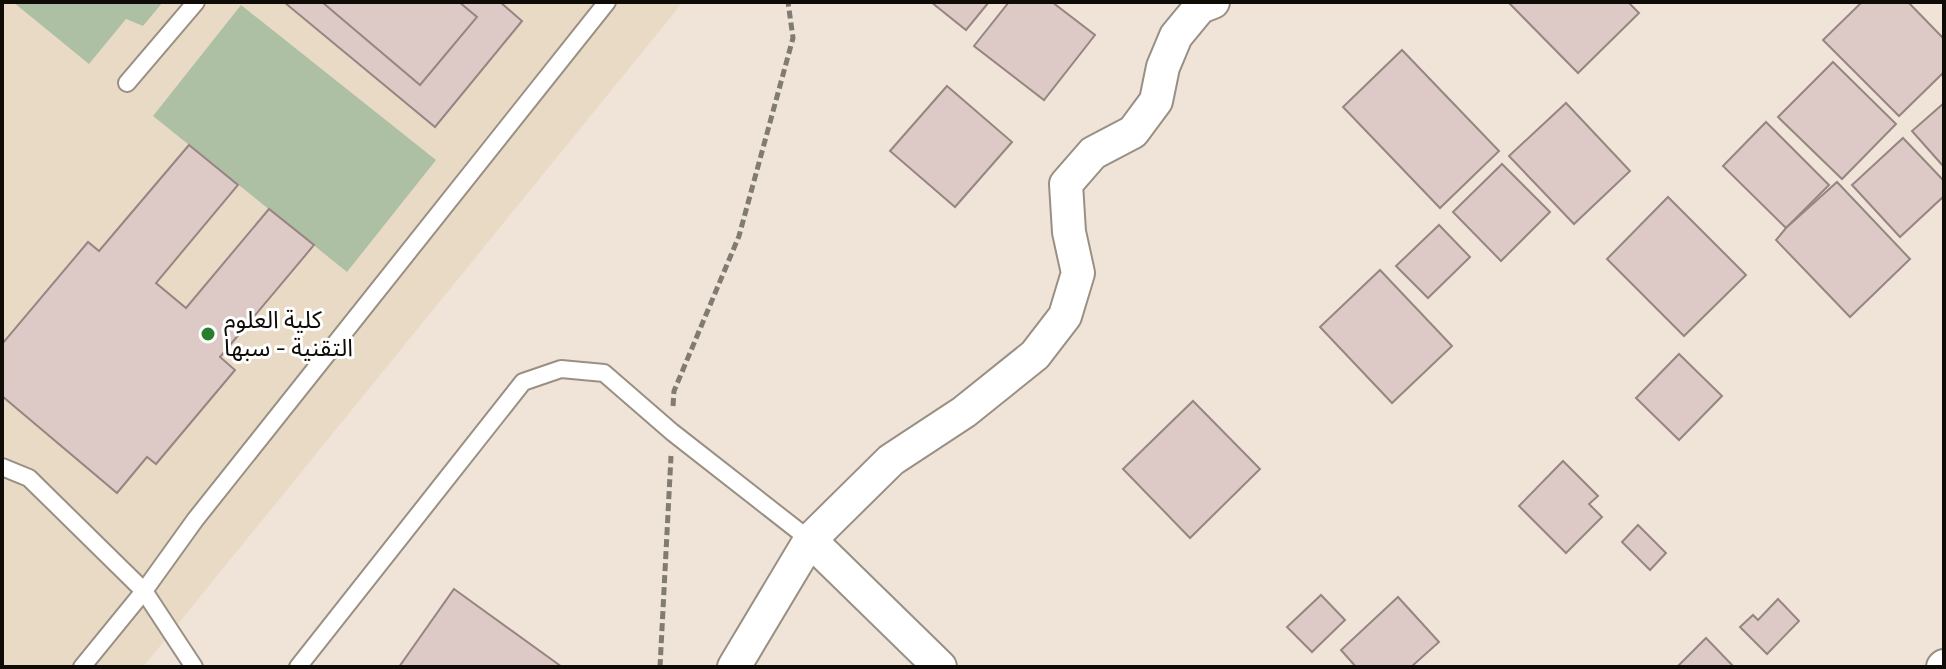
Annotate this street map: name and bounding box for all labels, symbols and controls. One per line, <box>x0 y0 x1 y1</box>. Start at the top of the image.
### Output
place label: كلية العلوم التقنية - سبها <box>224 301 353 365</box>
marker: كلية العلوم التقنية - سبها <box>199 325 217 343</box>

